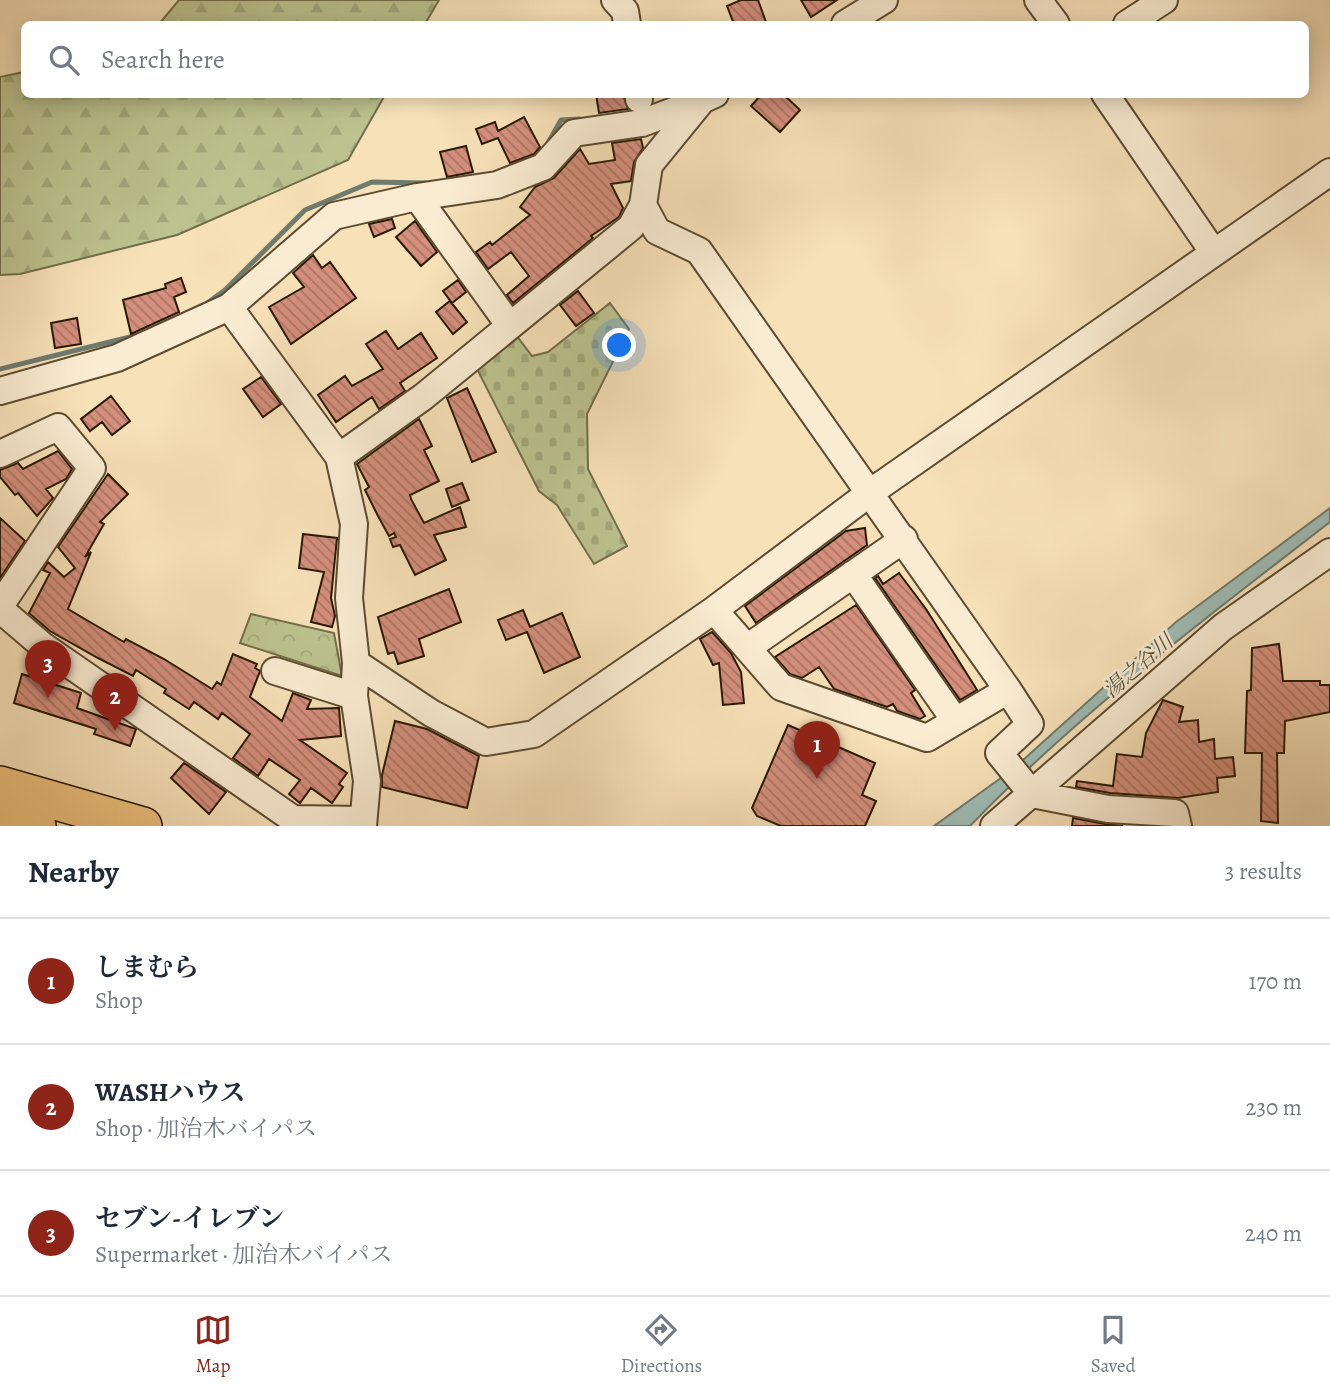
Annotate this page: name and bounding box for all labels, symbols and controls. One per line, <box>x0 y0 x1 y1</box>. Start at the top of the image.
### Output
search box <box>21 21 1309 98</box>
icon: search <box>45 41 83 79</box>
text: Search here <box>101 42 225 77</box>
your location <box>602 328 636 362</box>
water label: 湯之谷川 <box>1097 627 1180 704</box>
pin: 3 <box>25 640 71 698</box>
pin: 2 <box>92 673 138 731</box>
pin: 1 <box>794 721 840 779</box>
text: Nearby <box>28 852 119 892</box>
text: 3 results <box>1225 856 1302 887</box>
text: しまむら <box>95 950 199 985</box>
text: 1 <box>47 966 55 997</box>
text: 170 m <box>1249 966 1302 997</box>
text: Shop <box>95 985 143 1016</box>
text: WASHハウス <box>95 1075 246 1110</box>
text: 2 <box>45 1092 57 1123</box>
text: 230 m <box>1246 1092 1302 1123</box>
text: Shop · 加治木バイパス <box>95 1113 317 1144</box>
text: セブン-イレブン <box>95 1201 284 1236</box>
text: 3 <box>46 1218 56 1249</box>
text: 240 m <box>1245 1218 1302 1249</box>
text: Supermarket · 加治木バイパス <box>95 1239 393 1270</box>
tab: Map <box>194 1311 232 1379</box>
tab: Directions <box>621 1311 702 1379</box>
tab: Saved <box>1091 1311 1136 1379</box>

